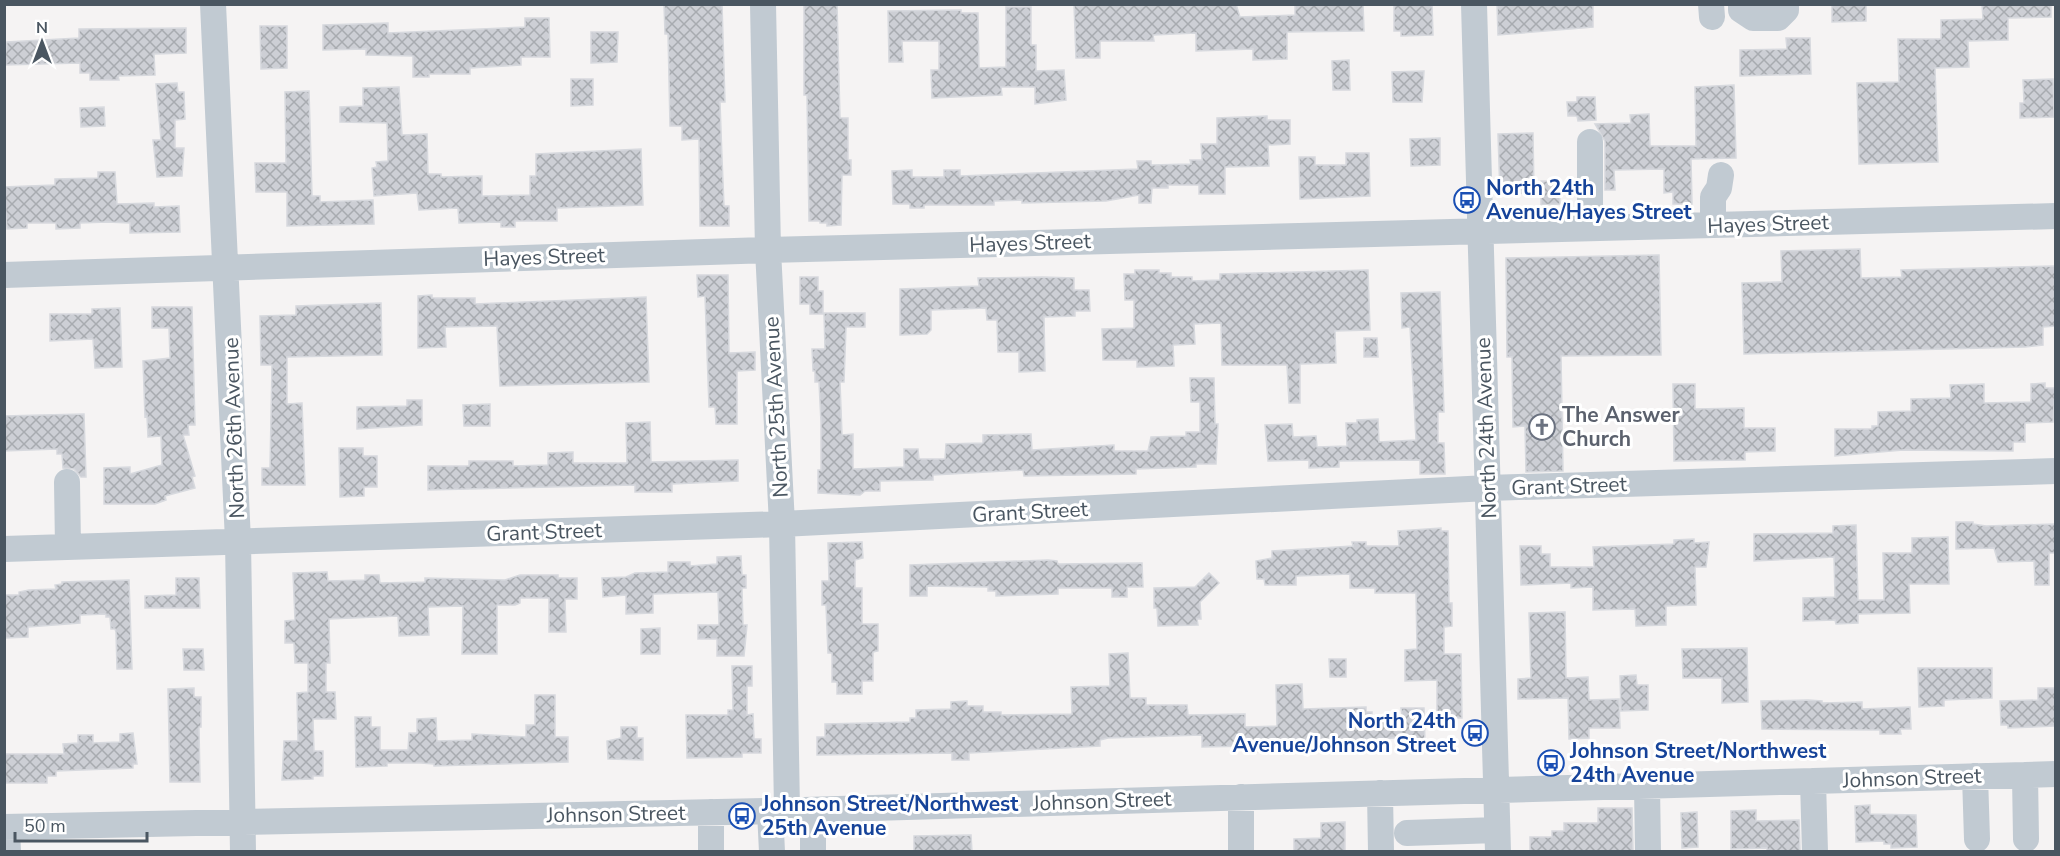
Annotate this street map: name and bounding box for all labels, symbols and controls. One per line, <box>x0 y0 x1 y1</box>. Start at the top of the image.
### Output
north arrow <box>12 12 72 72</box>
text: N <box>36 17 48 39</box>
place label: North 24th Avenue/Hayes Street <box>1486 174 1693 226</box>
bus stop icon: North 24th Avenue/Hayes Street <box>1452 185 1482 215</box>
street label: Hayes Street <box>1707 208 1830 240</box>
street label: Hayes Street <box>969 227 1092 259</box>
street label: Hayes Street <box>483 241 606 273</box>
street label: North 25th Avenue <box>757 316 795 498</box>
street label: North 26th Avenue <box>217 337 251 519</box>
street label: North 24th Avenue <box>1469 337 1503 519</box>
place label: The Answer Church <box>1562 401 1680 453</box>
church icon: The Answer Church <box>1527 412 1557 442</box>
street label: Grant Street <box>1511 470 1628 502</box>
street label: Grant Street <box>971 495 1089 529</box>
street label: Grant Street <box>486 516 603 548</box>
place label: North 24th Avenue/Johnson Street <box>1232 707 1457 759</box>
bus stop icon: North 24th Avenue/Johnson Street <box>1460 718 1490 748</box>
place label: Johnson Street/Northwest 24th Avenue <box>1569 737 1827 789</box>
bus stop icon: Johnson Street/Northwest 24th Avenue <box>1536 748 1566 778</box>
street label: Johnson Street <box>1841 762 1982 794</box>
street label: Johnson Street <box>1031 785 1172 817</box>
place label: Johnson Street/Northwest 25th Avenue <box>761 790 1019 842</box>
street label: Johnson Street <box>545 799 686 829</box>
bus stop icon: Johnson Street/Northwest 25th Avenue <box>727 801 757 831</box>
scale bar <box>15 805 147 843</box>
text: 50 m <box>24 814 66 838</box>

